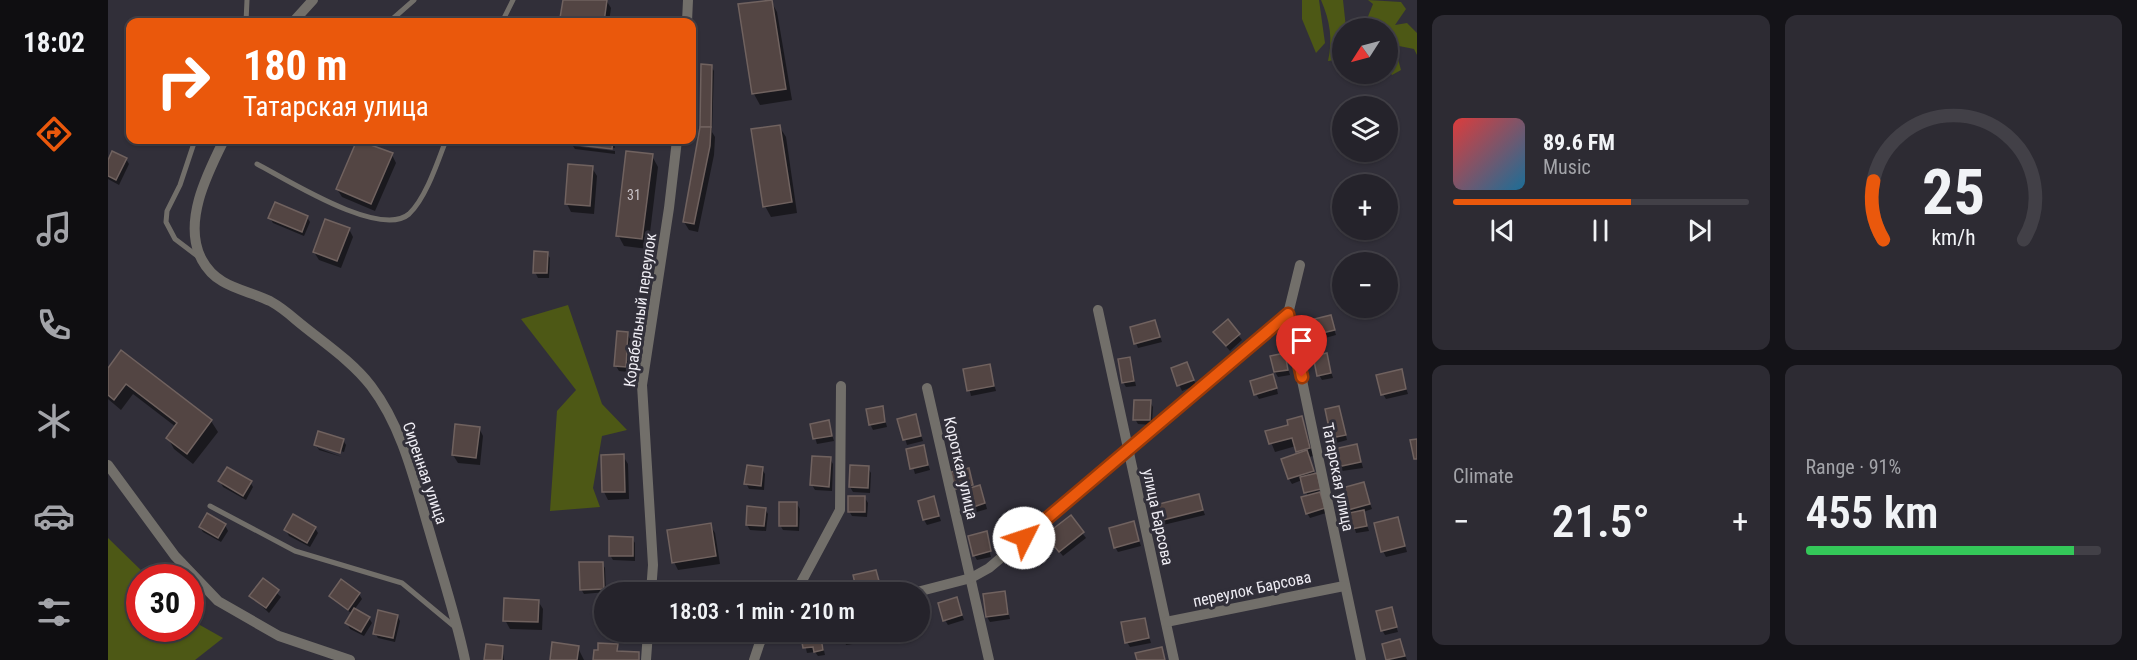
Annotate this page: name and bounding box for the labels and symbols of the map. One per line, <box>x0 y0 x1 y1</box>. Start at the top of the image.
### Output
north arrow <box>1332 18 1398 84</box>
house number: 31 <box>627 187 641 203</box>
street label: Корабельный переулок <box>620 231 660 388</box>
pin <box>1276 315 1327 377</box>
street label: Короткая улица <box>940 415 982 521</box>
street label: Сиренная улица <box>399 419 451 527</box>
street label: Татарская улица <box>1318 421 1358 533</box>
street label: улица Барсова <box>1139 467 1177 567</box>
position arrow <box>992 506 1056 570</box>
speed limit sign: 30 <box>126 564 204 642</box>
street label: переулок Барсова <box>1191 567 1313 611</box>

